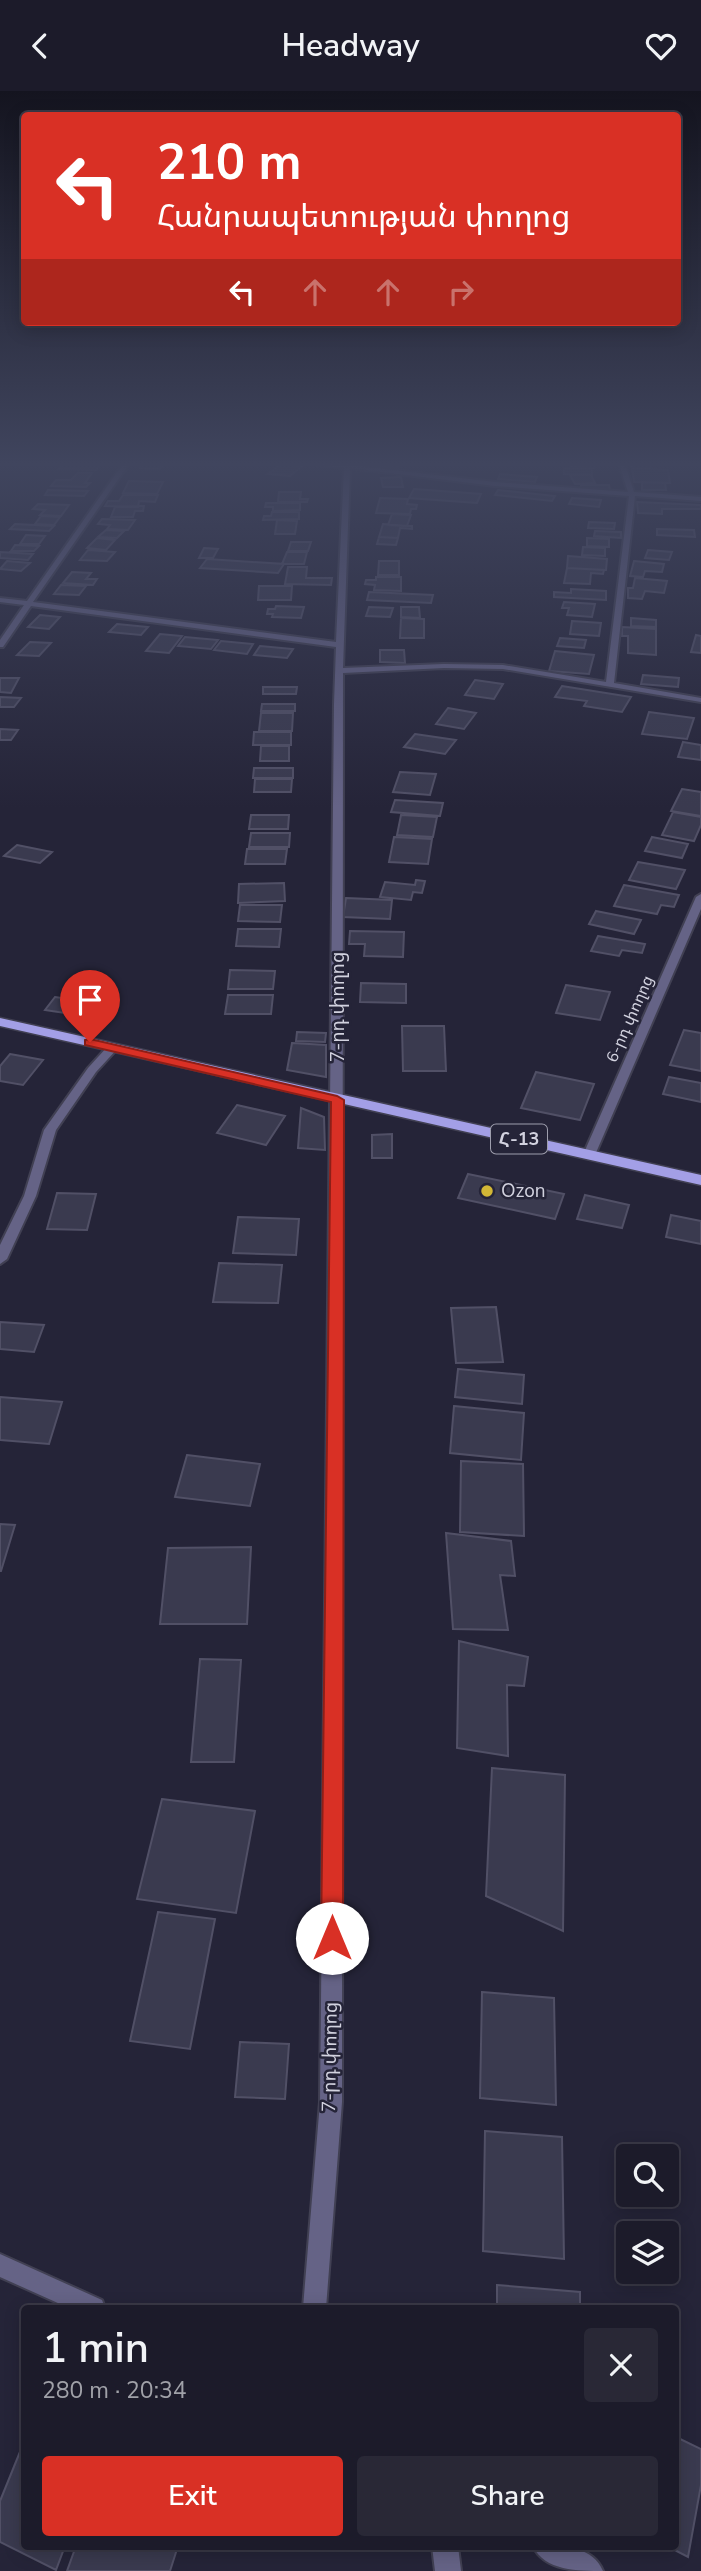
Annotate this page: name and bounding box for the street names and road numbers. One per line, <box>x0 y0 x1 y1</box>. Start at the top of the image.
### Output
street label: 7-րդ փողոց <box>325 952 351 1062</box>
street label: 6-րդ փողոց <box>601 972 659 1066</box>
road number: Հ-13 <box>491 1125 547 1154</box>
street label: 7-րդ փողոց <box>316 2002 344 2112</box>

